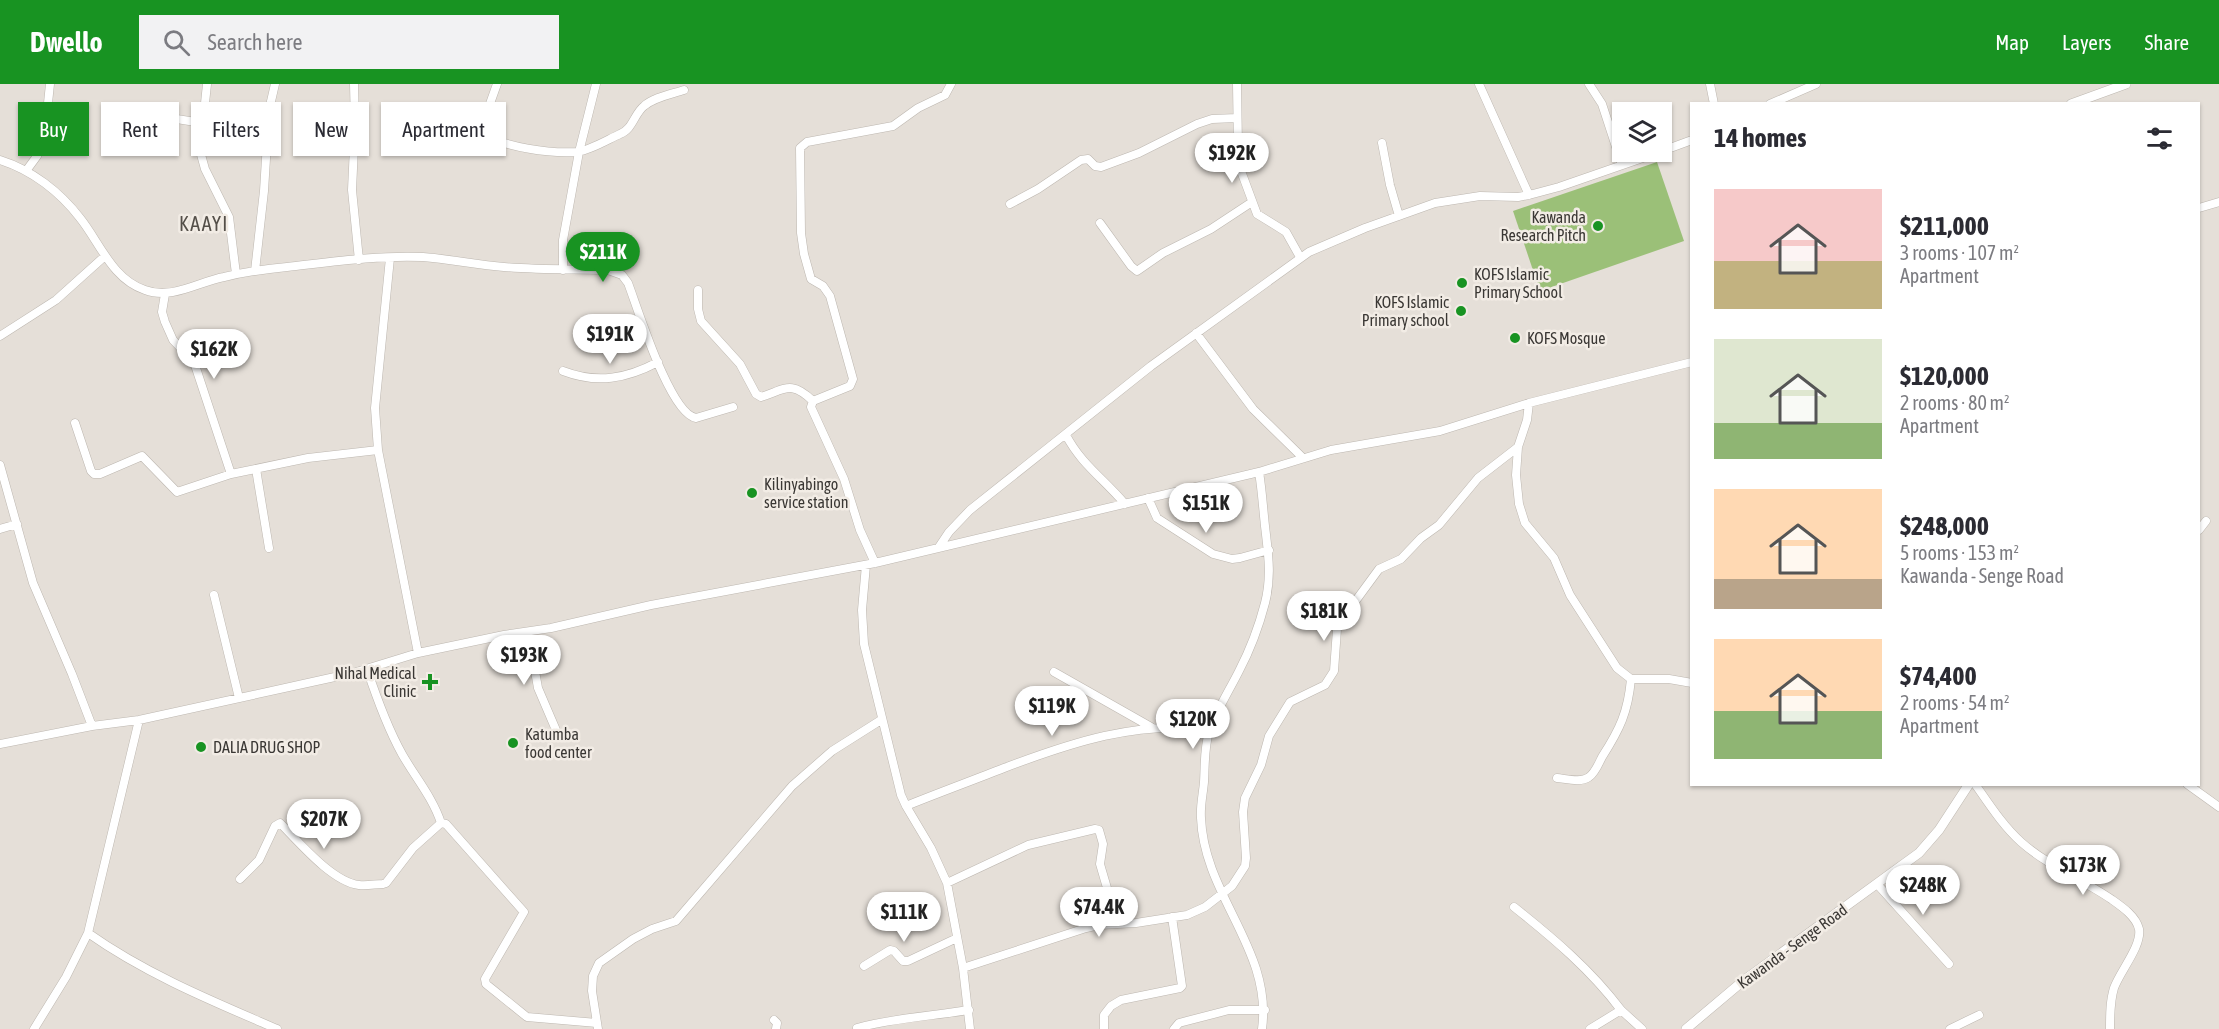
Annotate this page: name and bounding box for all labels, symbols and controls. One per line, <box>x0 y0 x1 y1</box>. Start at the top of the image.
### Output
search box <box>139 15 559 69</box>
text: Dwello <box>30 26 103 58</box>
icon: search <box>160 26 193 59</box>
text: Search here <box>208 29 302 55</box>
text: Map <box>1995 30 2029 54</box>
text: Layers <box>2062 30 2112 54</box>
text: Share <box>2145 30 2189 54</box>
chip: Buy <box>18 102 89 156</box>
chip: Rent <box>101 102 179 156</box>
chip: Filters <box>191 102 281 156</box>
chip: New <box>293 102 369 156</box>
chip: Apartment <box>381 102 506 156</box>
map controls <box>1612 102 1672 162</box>
button: layers <box>1612 102 1672 162</box>
icon: filters <box>2143 122 2176 155</box>
text: 14 homes <box>1714 123 1807 153</box>
pin: $192K <box>1190 133 1274 184</box>
text: $192K <box>1209 141 1255 164</box>
place label: Kawanda Research Pitch <box>1500 208 1586 244</box>
text: $211,000 <box>1900 211 1989 241</box>
district label: KAAYI <box>179 212 229 235</box>
icon: home <box>1762 213 1834 285</box>
marker: Kawanda Research Pitch <box>1591 219 1605 233</box>
pin: $211K <box>561 232 645 283</box>
text: $211K <box>580 240 626 263</box>
text: 3 rooms · 107 m² <box>1900 241 2019 264</box>
text: Apartment <box>1900 264 1979 287</box>
place label: KOFS Islamic Primary School <box>1474 265 1563 302</box>
marker: KOFS Islamic Primary School <box>1455 276 1469 290</box>
place label: KOFS Islamic Primary school <box>1362 293 1450 330</box>
marker: KOFS Islamic Primary school <box>1454 304 1468 318</box>
pin: $191K <box>568 314 652 365</box>
text: $191K <box>587 322 633 345</box>
pin: $162K <box>172 329 256 380</box>
place label: KOFS Mosque <box>1527 329 1606 348</box>
marker: KOFS Mosque <box>1508 331 1522 345</box>
text: $162K <box>191 337 237 360</box>
text: $120,000 <box>1900 361 1989 391</box>
icon: home <box>1762 363 1834 435</box>
text: 2 rooms · 80 m² <box>1900 391 2010 414</box>
text: Apartment <box>1900 414 1979 437</box>
place label: Kilinyabingo service station <box>764 475 849 511</box>
pin: $151K <box>1164 483 1248 534</box>
marker: Kilinyabingo service station <box>745 486 759 500</box>
text: $151K <box>1183 491 1229 514</box>
text: $248,000 <box>1900 511 1989 541</box>
icon: home <box>1762 513 1834 585</box>
text: 5 rooms · 153 m² <box>1900 541 2019 564</box>
text: Kawanda - Senge Road <box>1900 564 2064 587</box>
pin: $181K <box>1282 591 1366 642</box>
text: $181K <box>1301 599 1347 622</box>
pin: $193K <box>482 635 566 686</box>
text: $193K <box>501 643 547 666</box>
text: $74,400 <box>1900 661 1977 691</box>
icon: home <box>1762 663 1834 735</box>
place label: Nihal Medical Clinic <box>334 664 417 700</box>
marker: Nihal Medical Clinic <box>421 673 439 691</box>
pin: $119K <box>1010 686 1094 737</box>
text: 2 rooms · 54 m² <box>1900 691 2010 714</box>
text: $119K <box>1029 694 1075 717</box>
pin: $120K <box>1151 699 1235 750</box>
text: $120K <box>1170 707 1216 730</box>
text: Apartment <box>1900 714 1979 737</box>
place label: Katumba food center <box>525 725 592 761</box>
marker: Katumba food center <box>506 736 520 750</box>
place label: DALIA DRUG SHOP <box>213 738 321 756</box>
marker: DALIA DRUG SHOP <box>194 740 208 754</box>
pin: $207K <box>282 799 366 850</box>
text: $207K <box>301 807 347 830</box>
pin: $173K <box>2041 845 2125 896</box>
text: $173K <box>2060 853 2106 876</box>
pin: $248K <box>1881 865 1965 916</box>
text: $248K <box>1900 873 1946 896</box>
pin: $74.4K <box>1050 887 1148 938</box>
pin: $111K <box>862 892 946 943</box>
text: $74.4K <box>1074 895 1124 918</box>
text: $111K <box>881 900 927 923</box>
street label: Kawanda - Senge Road <box>1734 900 1851 993</box>

